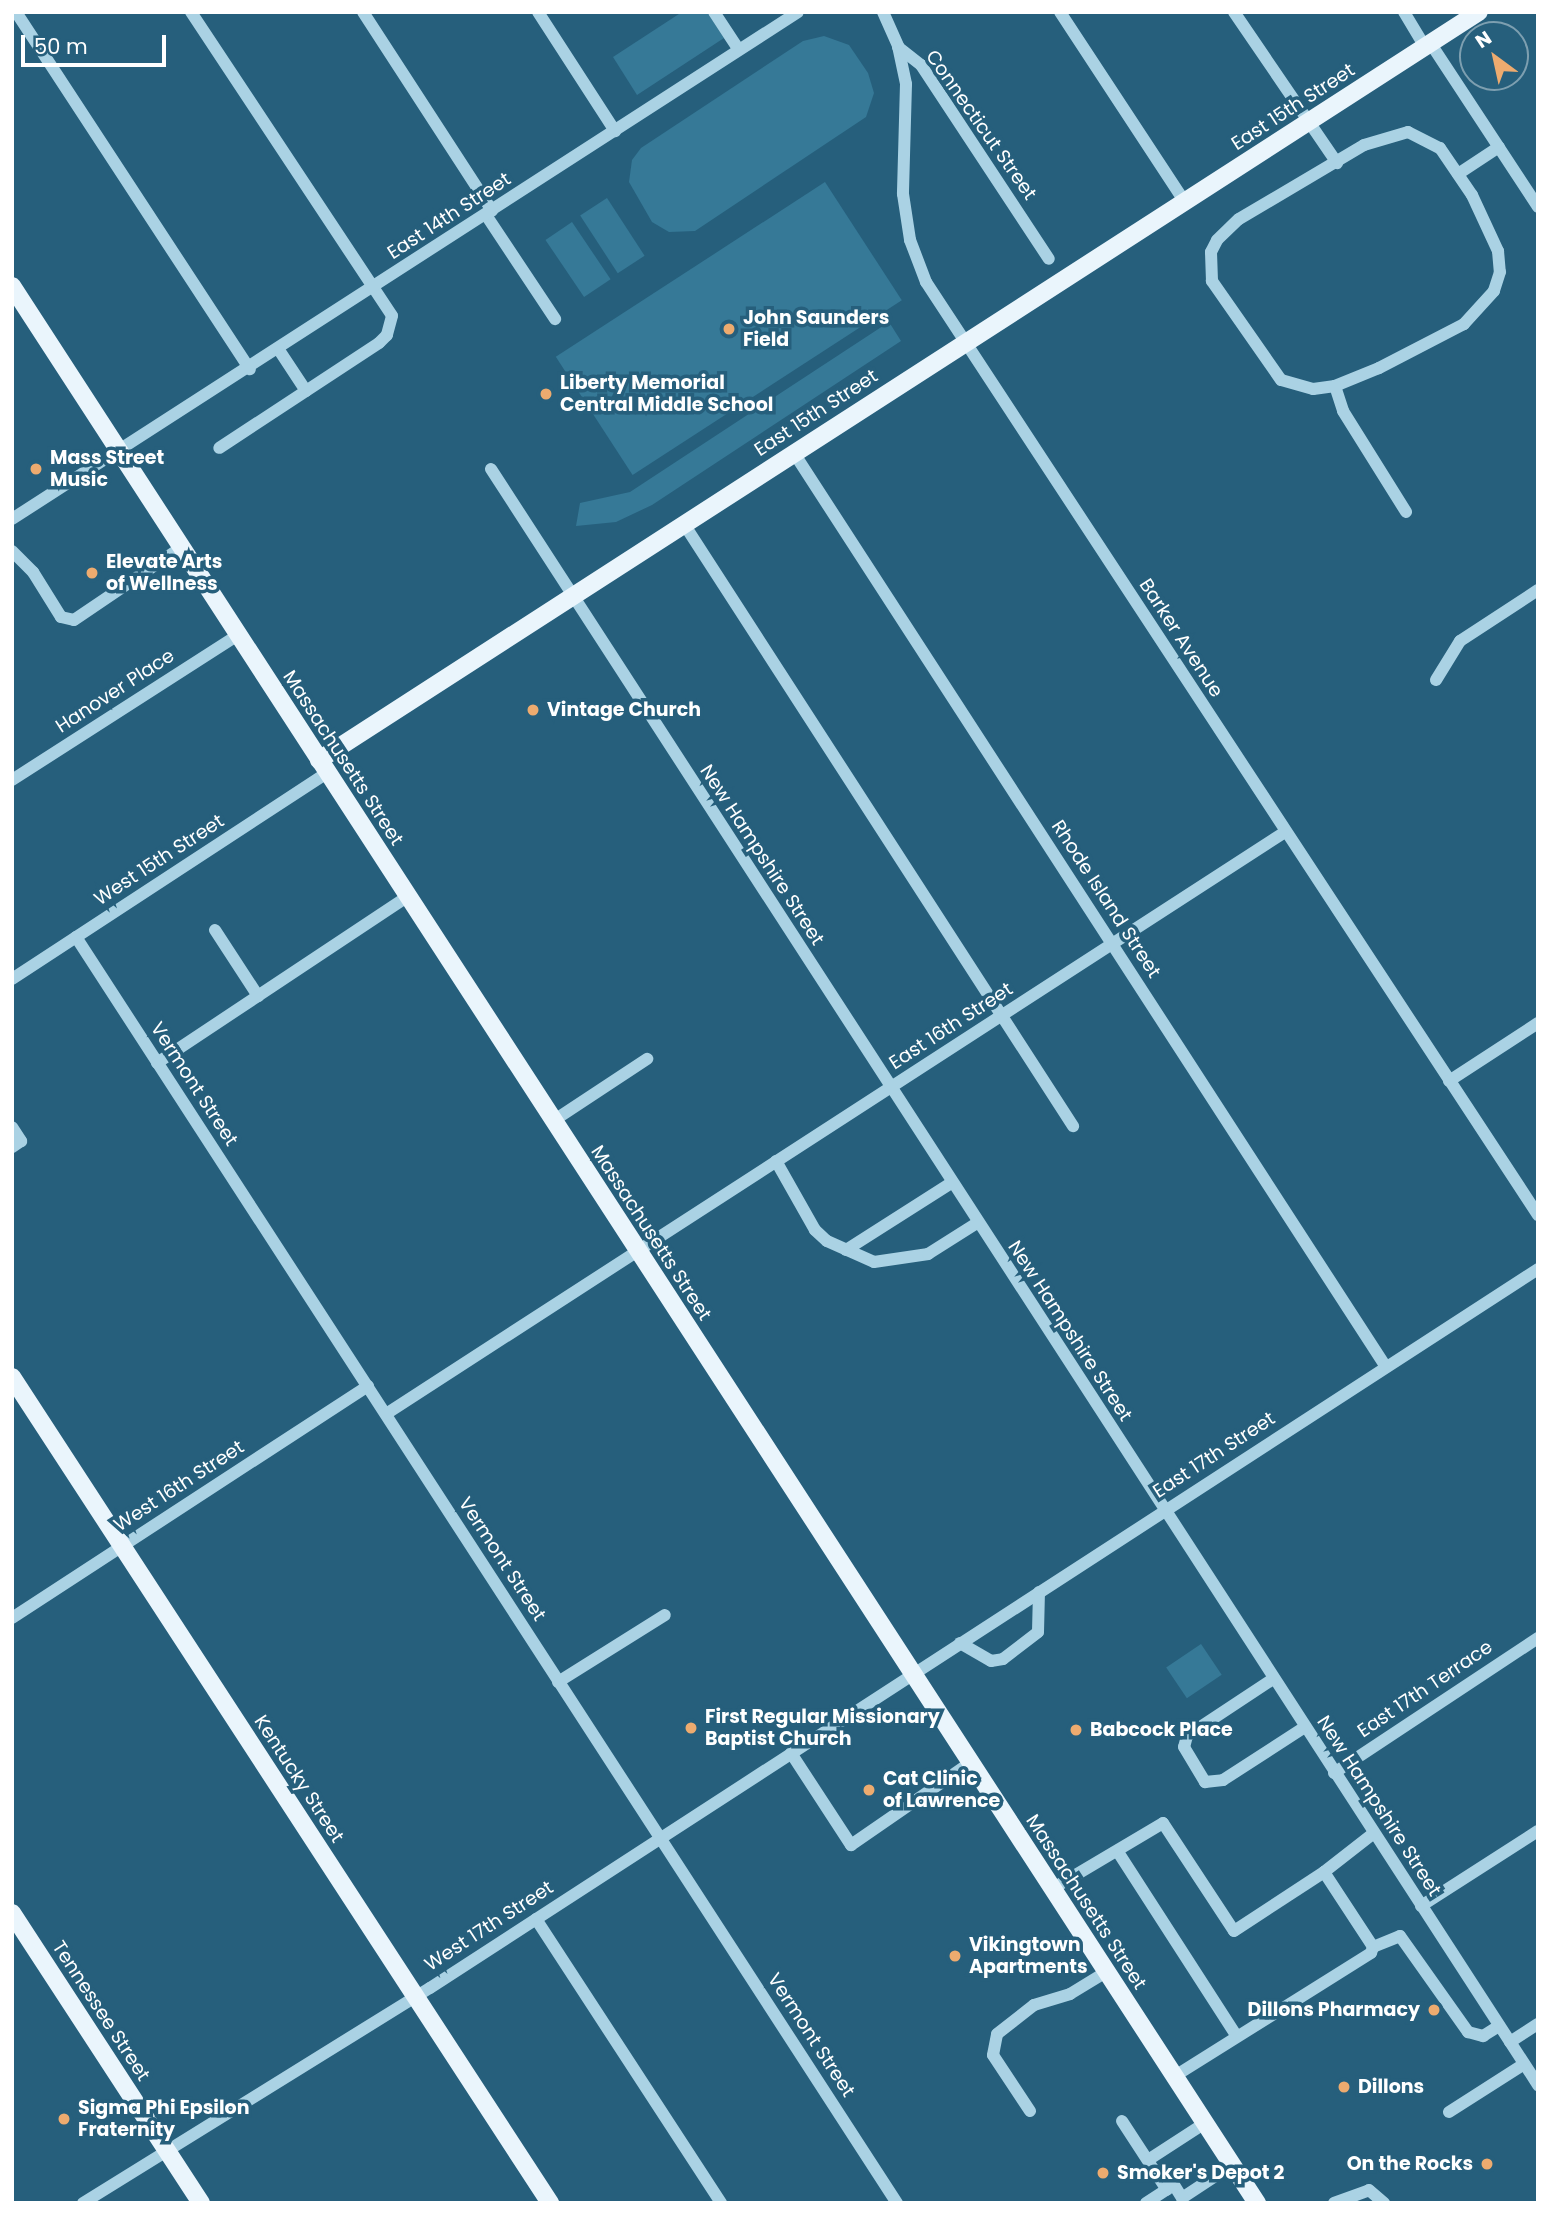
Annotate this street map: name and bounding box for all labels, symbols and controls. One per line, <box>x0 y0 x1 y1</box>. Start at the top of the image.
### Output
scale bar <box>24 21 170 65</box>
north arrow <box>1459 21 1529 91</box>
text: N <box>1470 24 1497 55</box>
text: 50 m <box>34 32 88 61</box>
street label: Connecticut Street <box>921 46 1041 204</box>
street label: East 15th Street <box>1227 59 1359 155</box>
street label: East 14th Street <box>383 168 515 264</box>
place label: John Saunders Field <box>743 307 889 351</box>
marker: John Saunders Field <box>721 321 737 337</box>
street label: East 15th Street <box>750 365 882 461</box>
place label: Liberty Memorial Central Middle School <box>560 372 773 416</box>
marker: Liberty Memorial Central Middle School <box>538 386 554 402</box>
place label: Mass Street Music <box>50 447 164 491</box>
marker: Mass Street Music <box>28 461 44 477</box>
place label: Elevate Arts of Wellness <box>106 551 222 595</box>
marker: Elevate Arts of Wellness <box>84 565 100 581</box>
street label: Barker Avenue <box>1134 574 1228 702</box>
street label: Hanover Place <box>51 644 179 738</box>
street label: Massachusetts Street <box>278 666 408 850</box>
place label: Vintage Church <box>547 699 701 721</box>
marker: Vintage Church <box>525 702 541 718</box>
street label: New Hampshire Street <box>695 761 829 949</box>
street label: West 15th Street <box>90 810 228 910</box>
street label: Rhode Island Street <box>1046 816 1166 982</box>
street label: East 16th Street <box>885 978 1017 1074</box>
street label: Vermont Street <box>145 1018 243 1150</box>
street label: Massachusetts Street <box>586 1141 716 1325</box>
street label: New Hampshire Street <box>1003 1237 1137 1425</box>
street label: East 17th Street <box>1149 1407 1279 1503</box>
street label: West 16th Street <box>110 1436 248 1536</box>
street label: Vermont Street <box>453 1493 551 1625</box>
street label: East 17th Terrace <box>1353 1636 1497 1742</box>
place label: First Regular Missionary Baptist Church <box>705 1706 940 1750</box>
street label: Kentucky Street <box>249 1711 349 1847</box>
street label: New Hampshire Street <box>1312 1712 1446 1900</box>
place label: Babcock Place <box>1090 1719 1233 1741</box>
marker: First Regular Missionary Baptist Church <box>683 1720 699 1736</box>
marker: Babcock Place <box>1068 1722 1084 1738</box>
place label: Cat Clinic of Lawrence <box>883 1768 1000 1812</box>
marker: Cat Clinic of Lawrence <box>861 1782 877 1798</box>
street label: Massachusetts Street <box>1021 1810 1151 1994</box>
street label: West 17th Street <box>421 1876 557 1976</box>
place label: Vikingtown Apartments <box>969 1934 1088 1978</box>
street label: Tennessee Street <box>47 1937 155 2085</box>
marker: Vikingtown Apartments <box>947 1948 963 1964</box>
street label: Vermont Street <box>762 1969 860 2101</box>
place label: Dillons Pharmacy <box>1248 1999 1420 2021</box>
marker: Dillons Pharmacy <box>1426 2002 1442 2018</box>
place label: Dillons <box>1358 2076 1424 2098</box>
marker: Dillons <box>1336 2079 1352 2095</box>
place label: Sigma Phi Epsilon Fraternity <box>78 2097 249 2141</box>
marker: Sigma Phi Epsilon Fraternity <box>56 2111 72 2127</box>
place label: On the Rocks <box>1347 2153 1473 2175</box>
marker: On the Rocks <box>1479 2156 1495 2172</box>
place label: Smoker's Depot 2 <box>1117 2162 1284 2184</box>
marker: Smoker's Depot 2 <box>1095 2165 1111 2181</box>

